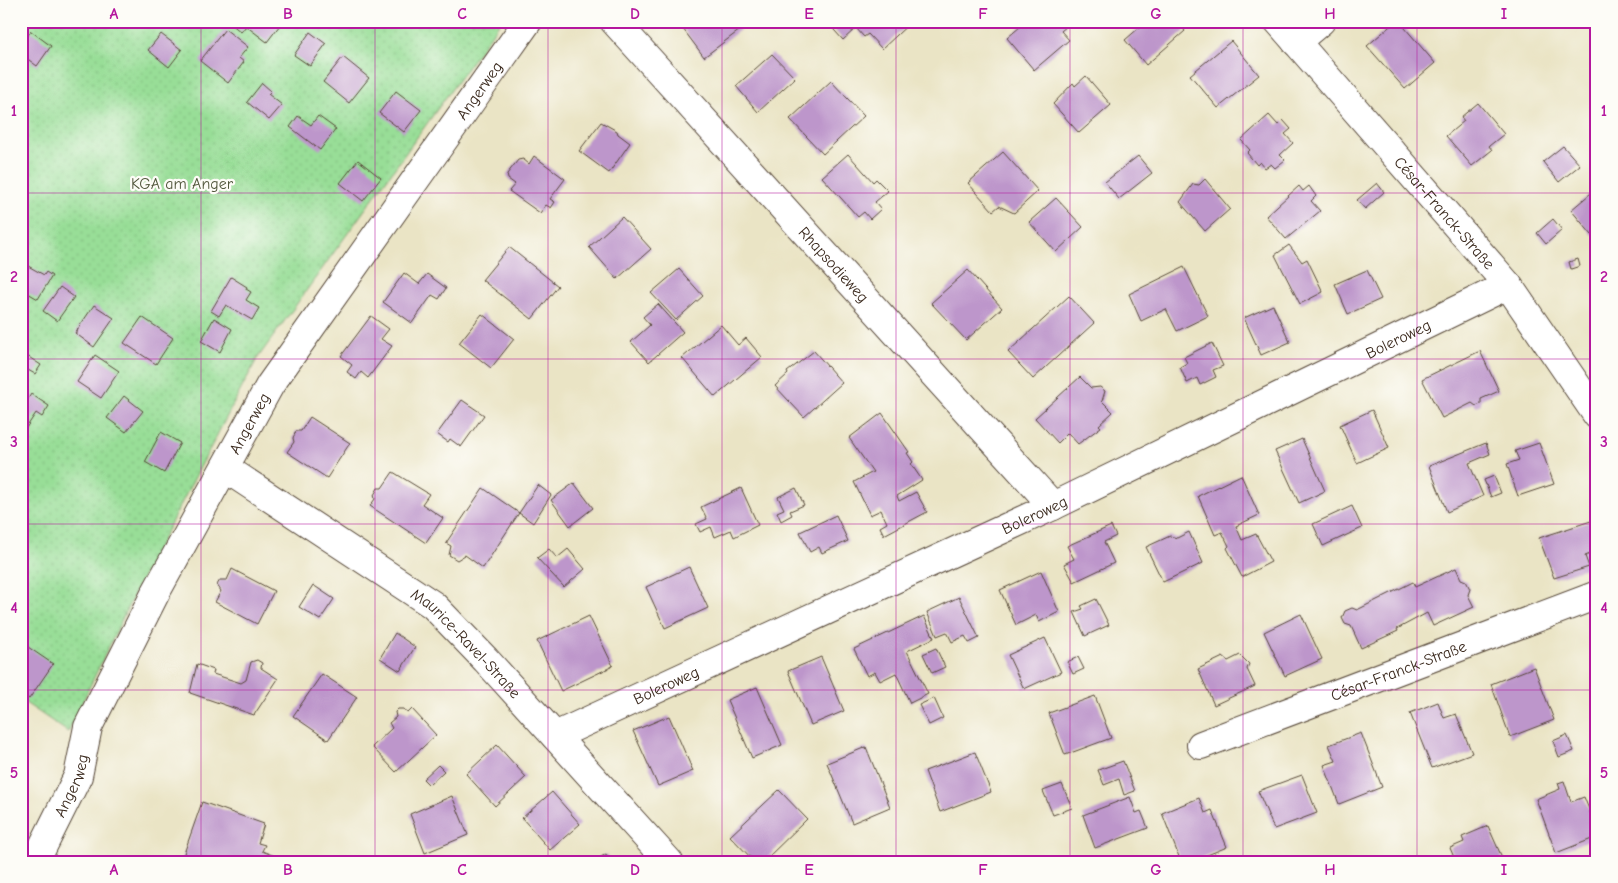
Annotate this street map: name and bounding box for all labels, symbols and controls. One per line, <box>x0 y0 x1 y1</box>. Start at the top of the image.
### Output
text: A <box>110 5 119 23</box>
text: B <box>283 5 293 23</box>
text: C <box>457 5 467 23</box>
text: D <box>630 5 640 23</box>
text: E <box>804 5 814 23</box>
text: F <box>978 5 988 23</box>
text: G <box>1150 5 1162 23</box>
text: H <box>1324 5 1336 23</box>
text: I <box>1501 5 1507 23</box>
street label: Angerweg <box>453 58 506 123</box>
text: 1 <box>11 102 17 120</box>
text: 1 <box>1601 102 1607 120</box>
street label: César-Franck-Straße <box>1390 153 1498 273</box>
park label: KGA am Anger <box>131 175 234 193</box>
street label: Rhapsodieweg <box>795 223 872 306</box>
text: 2 <box>10 268 18 286</box>
text: 2 <box>1600 268 1608 286</box>
street label: Boleroweg <box>1363 316 1434 363</box>
street label: Angerweg <box>226 390 274 457</box>
text: 3 <box>10 433 18 451</box>
text: 3 <box>1600 433 1608 451</box>
street label: Boleroweg <box>999 492 1070 538</box>
street label: Maurice-Ravel-Straße <box>407 585 524 702</box>
text: 4 <box>10 599 18 617</box>
text: 4 <box>1600 599 1608 617</box>
street label: César-Franck-Straße <box>1328 637 1469 705</box>
street label: Boleroweg <box>631 663 702 709</box>
street label: Angerweg <box>51 753 92 820</box>
text: 5 <box>10 764 18 782</box>
text: 5 <box>1600 764 1608 782</box>
text: A <box>110 861 119 879</box>
text: B <box>283 861 293 879</box>
text: C <box>457 861 467 879</box>
text: D <box>630 861 640 879</box>
text: E <box>804 861 814 879</box>
text: F <box>978 861 988 879</box>
text: G <box>1150 861 1162 879</box>
text: H <box>1324 861 1336 879</box>
text: I <box>1501 861 1507 879</box>

